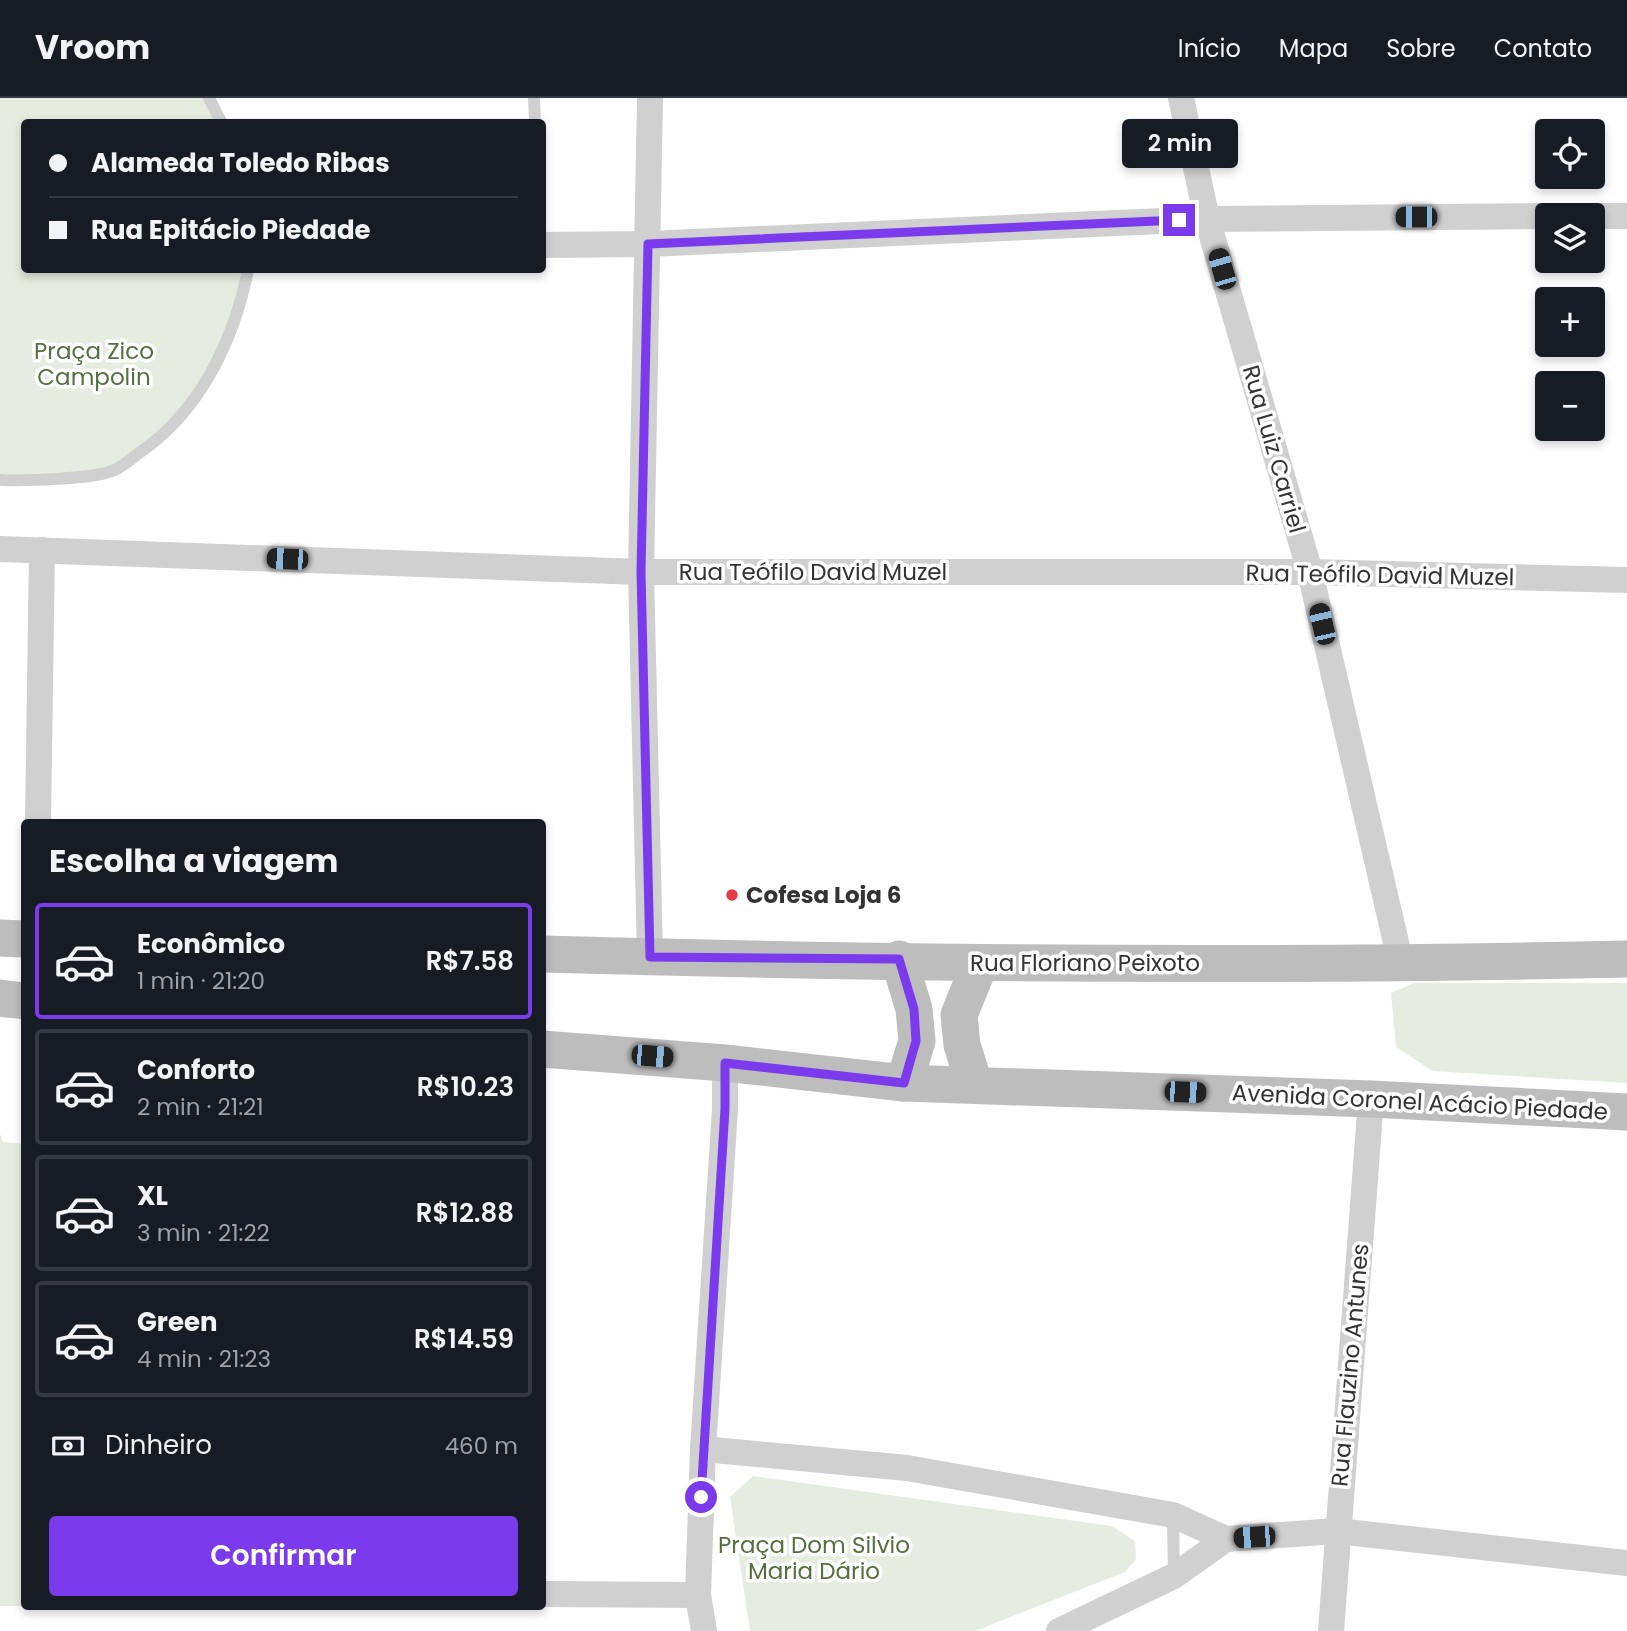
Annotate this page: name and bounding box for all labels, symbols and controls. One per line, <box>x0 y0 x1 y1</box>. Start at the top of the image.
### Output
text: Vroom <box>35 24 150 71</box>
text: Início <box>1178 32 1241 65</box>
text: Mapa <box>1279 32 1348 65</box>
text: Sobre <box>1386 32 1456 65</box>
text: Contato <box>1494 32 1592 65</box>
callout: 2 min <box>1121 118 1237 167</box>
map controls <box>1535 119 1605 441</box>
button: locate <box>1535 119 1605 189</box>
text: 2 min <box>1148 127 1212 159</box>
text: Alameda Toledo Ribas <box>91 145 390 181</box>
button: layers <box>1535 203 1605 273</box>
route end <box>1163 204 1195 236</box>
car <box>1396 207 1438 228</box>
text: Rua Epitácio Piedade <box>91 212 371 248</box>
car <box>1207 246 1238 292</box>
button: + <box>1535 287 1605 357</box>
park label: Praça Zico Campolin <box>34 335 154 393</box>
street label: Rua Luiz Carriel <box>1235 361 1313 537</box>
button: − <box>1535 371 1605 441</box>
car <box>266 548 309 570</box>
street label: Rua Teófilo David Muzel <box>679 556 947 588</box>
street label: Rua Teófilo David Muzel <box>1245 557 1515 593</box>
car <box>1308 601 1337 647</box>
text: Escolha a viagem <box>49 838 338 883</box>
place label: Cofesa Loja 6 <box>746 879 901 911</box>
marker: Cofesa Loja 6 <box>724 887 740 903</box>
text: Econômico <box>137 926 285 962</box>
icon: car <box>53 930 116 993</box>
text: R$7.58 <box>426 943 514 979</box>
street label: Rua Floriano Peixoto <box>970 947 1200 979</box>
text: 1 min · 21:20 <box>137 965 265 997</box>
car <box>631 1044 674 1068</box>
text: Conforto <box>137 1052 255 1088</box>
icon: car <box>53 1056 116 1119</box>
text: R$10.23 <box>417 1069 514 1105</box>
street label: Avenida Coronel Acácio Piedade <box>1231 1076 1609 1128</box>
car <box>1164 1081 1207 1103</box>
text: 2 min · 21:21 <box>137 1091 264 1123</box>
text: XL <box>137 1178 168 1214</box>
icon: car <box>53 1182 116 1245</box>
text: R$12.88 <box>416 1195 514 1231</box>
text: 3 min · 21:22 <box>137 1217 270 1249</box>
street label: Rua Flauzino Antunes <box>1323 1242 1377 1488</box>
text: Green <box>137 1304 218 1340</box>
icon: car <box>53 1308 116 1371</box>
text: R$14.59 <box>414 1321 514 1357</box>
text: 4 min · 21:23 <box>137 1343 271 1375</box>
icon: cash <box>49 1427 87 1465</box>
text: Dinheiro <box>105 1427 212 1463</box>
text: 460 m <box>445 1430 518 1462</box>
route start <box>685 1481 717 1513</box>
button: Confirmar <box>49 1516 518 1596</box>
car <box>1233 1525 1276 1549</box>
park label: Praça Dom Silvio Maria Dário <box>718 1529 910 1587</box>

